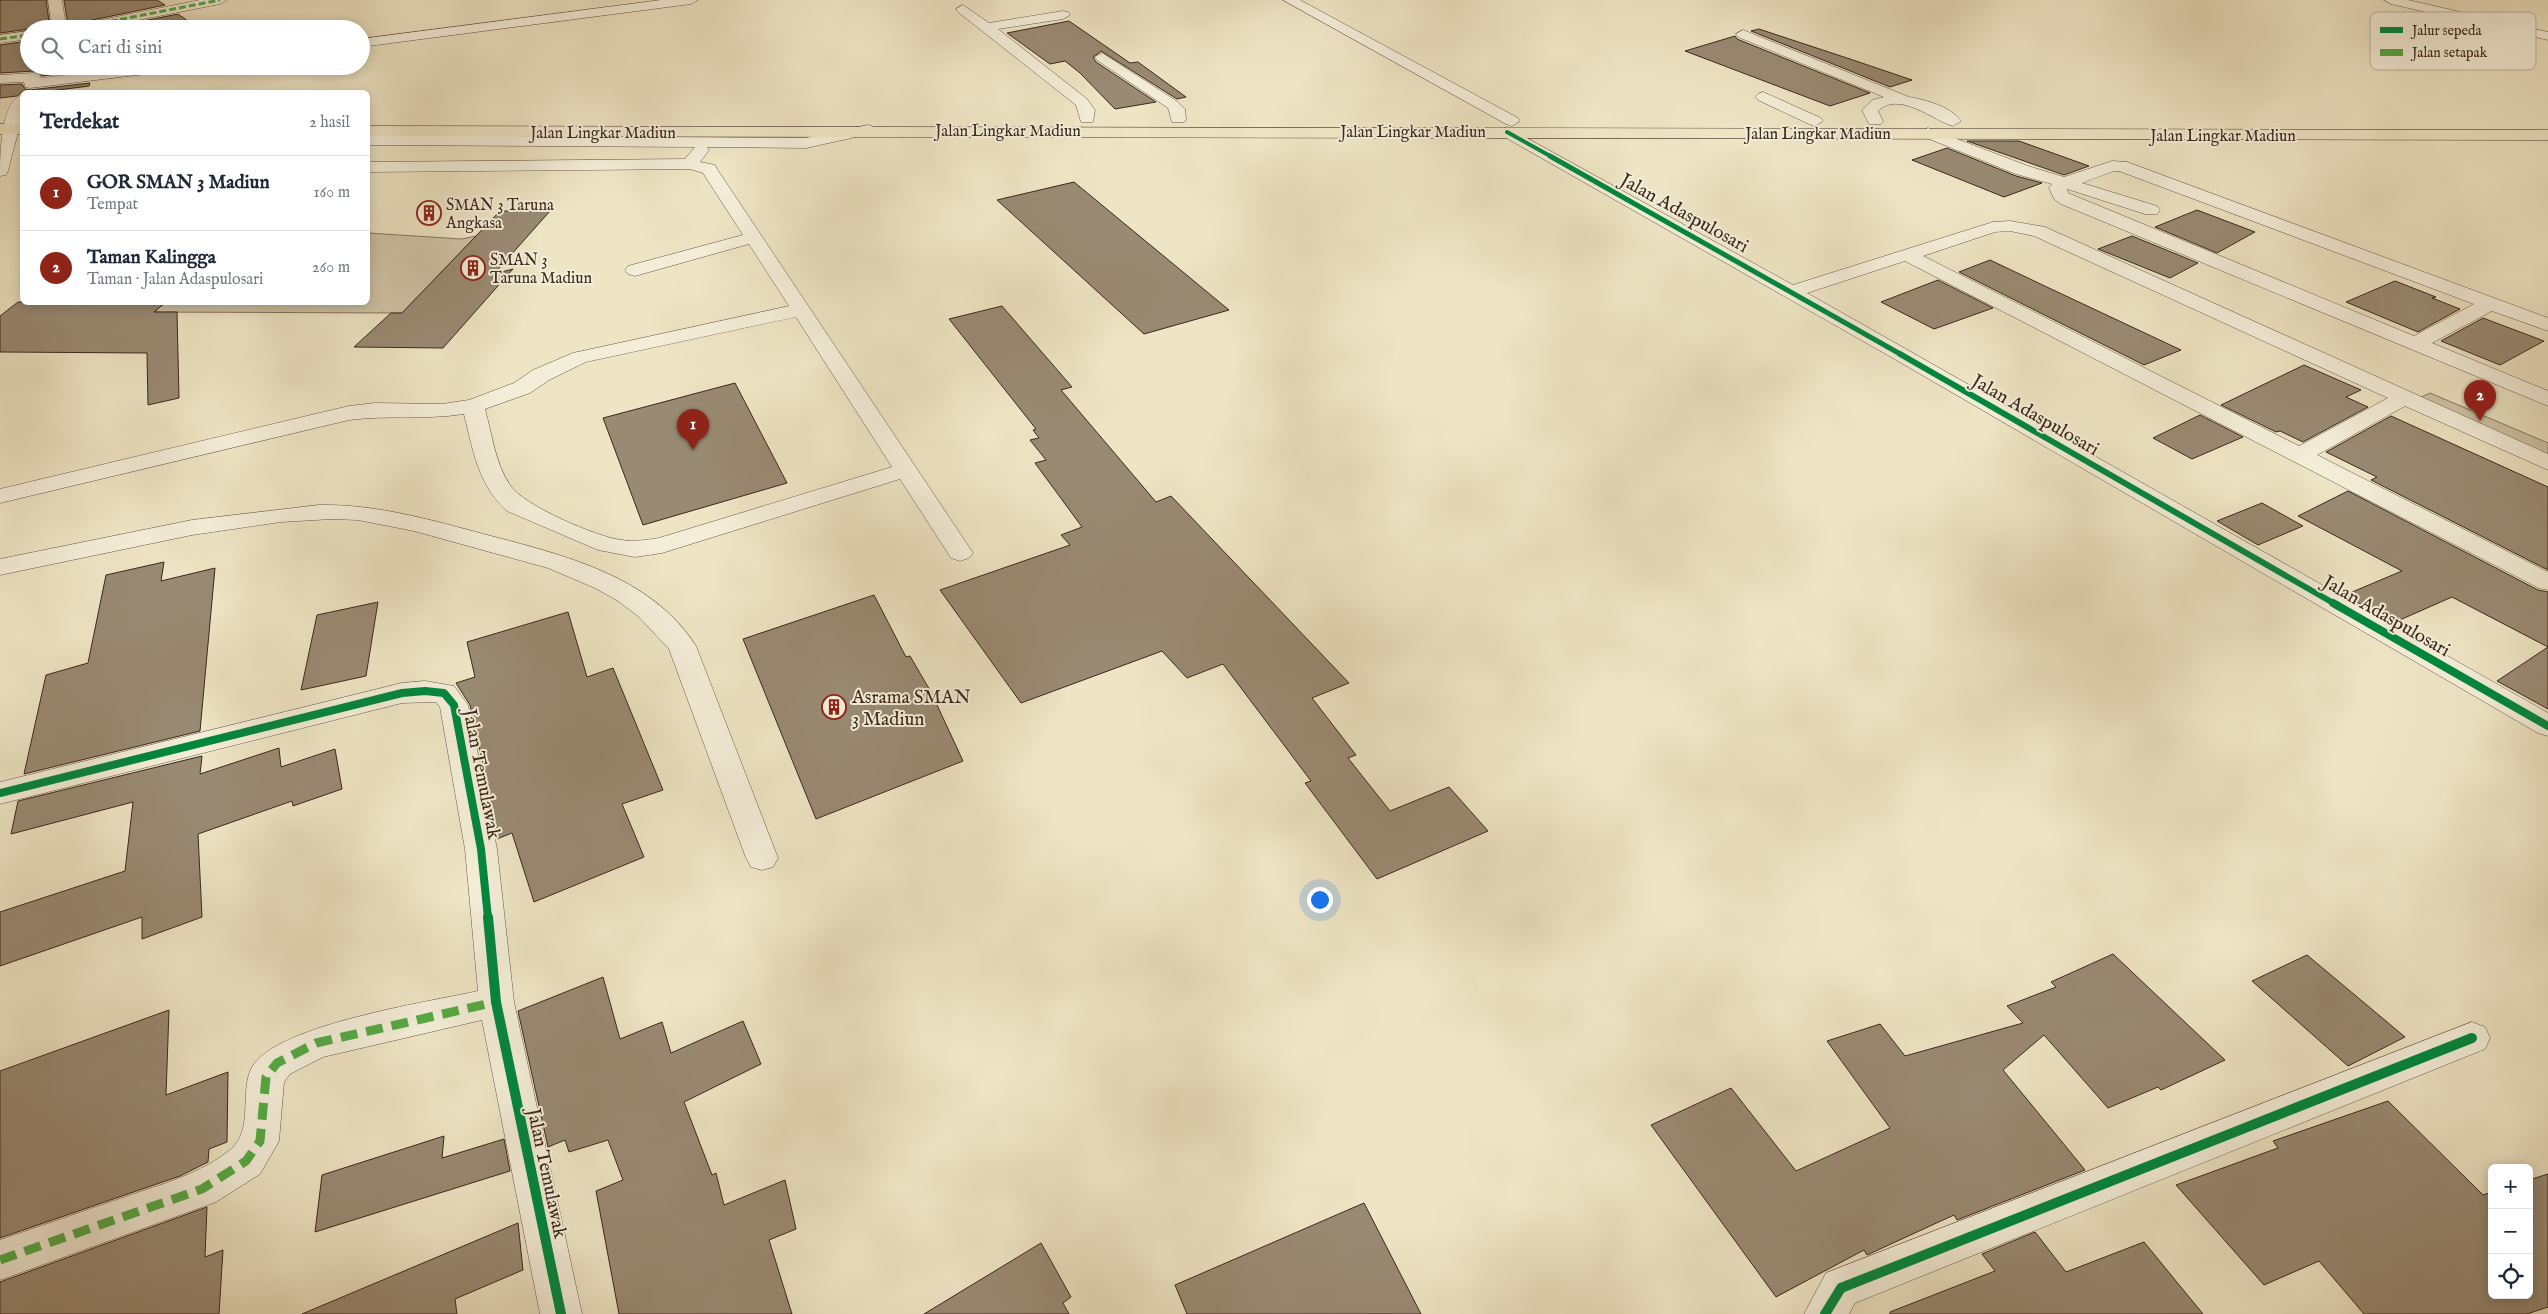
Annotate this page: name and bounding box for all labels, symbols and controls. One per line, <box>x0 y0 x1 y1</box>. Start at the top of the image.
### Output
legend <box>2370 12 2536 70</box>
search box <box>20 20 370 75</box>
text: Jalur sepeda <box>2410 22 2482 40</box>
icon: search <box>38 34 66 62</box>
text: Cari di sini <box>78 36 162 60</box>
text: Jalan setapak <box>2410 44 2488 62</box>
text: Terdekat <box>40 109 119 136</box>
text: 2 hasil <box>309 113 350 133</box>
street label: Jalan Lingkar Madiun <box>933 122 1081 142</box>
street label: Jalan Lingkar Madiun <box>1338 123 1486 143</box>
street label: Jalan Lingkar Madiun <box>528 124 676 144</box>
street label: Jalan Lingkar Madiun <box>1743 125 1891 145</box>
street label: Jalan Lingkar Madiun <box>2148 127 2296 147</box>
street label: Jalan Adaspulosari <box>1614 168 1753 259</box>
text: GOR SMAN 3 Madiun <box>87 171 270 195</box>
text: 1 <box>53 183 59 203</box>
text: 160 m <box>314 183 350 203</box>
text: Tempat <box>87 195 138 215</box>
place label: SMAN 3 Taruna Angkasa <box>445 196 554 234</box>
building icon: SMAN 3 Taruna Angkasa <box>416 200 442 226</box>
text: Taman Kalingga <box>87 246 216 270</box>
place label: SMAN 3 Taruna Madiun <box>490 251 592 289</box>
building icon: SMAN 3 Taruna Madiun <box>460 255 486 281</box>
text: 2 <box>52 258 60 278</box>
text: 260 m <box>312 258 350 278</box>
text: Taman · Jalan Adaspulosari <box>87 270 263 290</box>
street label: Jalan Adaspulosari <box>1965 368 2103 462</box>
pin: 2 <box>2464 380 2496 421</box>
pin: 1 <box>677 409 709 450</box>
street label: Jalan Adaspulosari <box>2316 569 2454 663</box>
place label: Asrama SMAN 3 Madiun <box>851 686 971 732</box>
building icon: Asrama SMAN 3 Madiun <box>821 694 847 720</box>
street label: Jalan Temulawak <box>456 705 506 842</box>
your location <box>1307 887 1333 913</box>
street label: Jalan Temulawak <box>520 1104 572 1242</box>
map controls <box>2488 1164 2533 1299</box>
button: + <box>2488 1164 2533 1209</box>
button: − <box>2488 1209 2533 1254</box>
button: locate <box>2488 1254 2533 1299</box>

